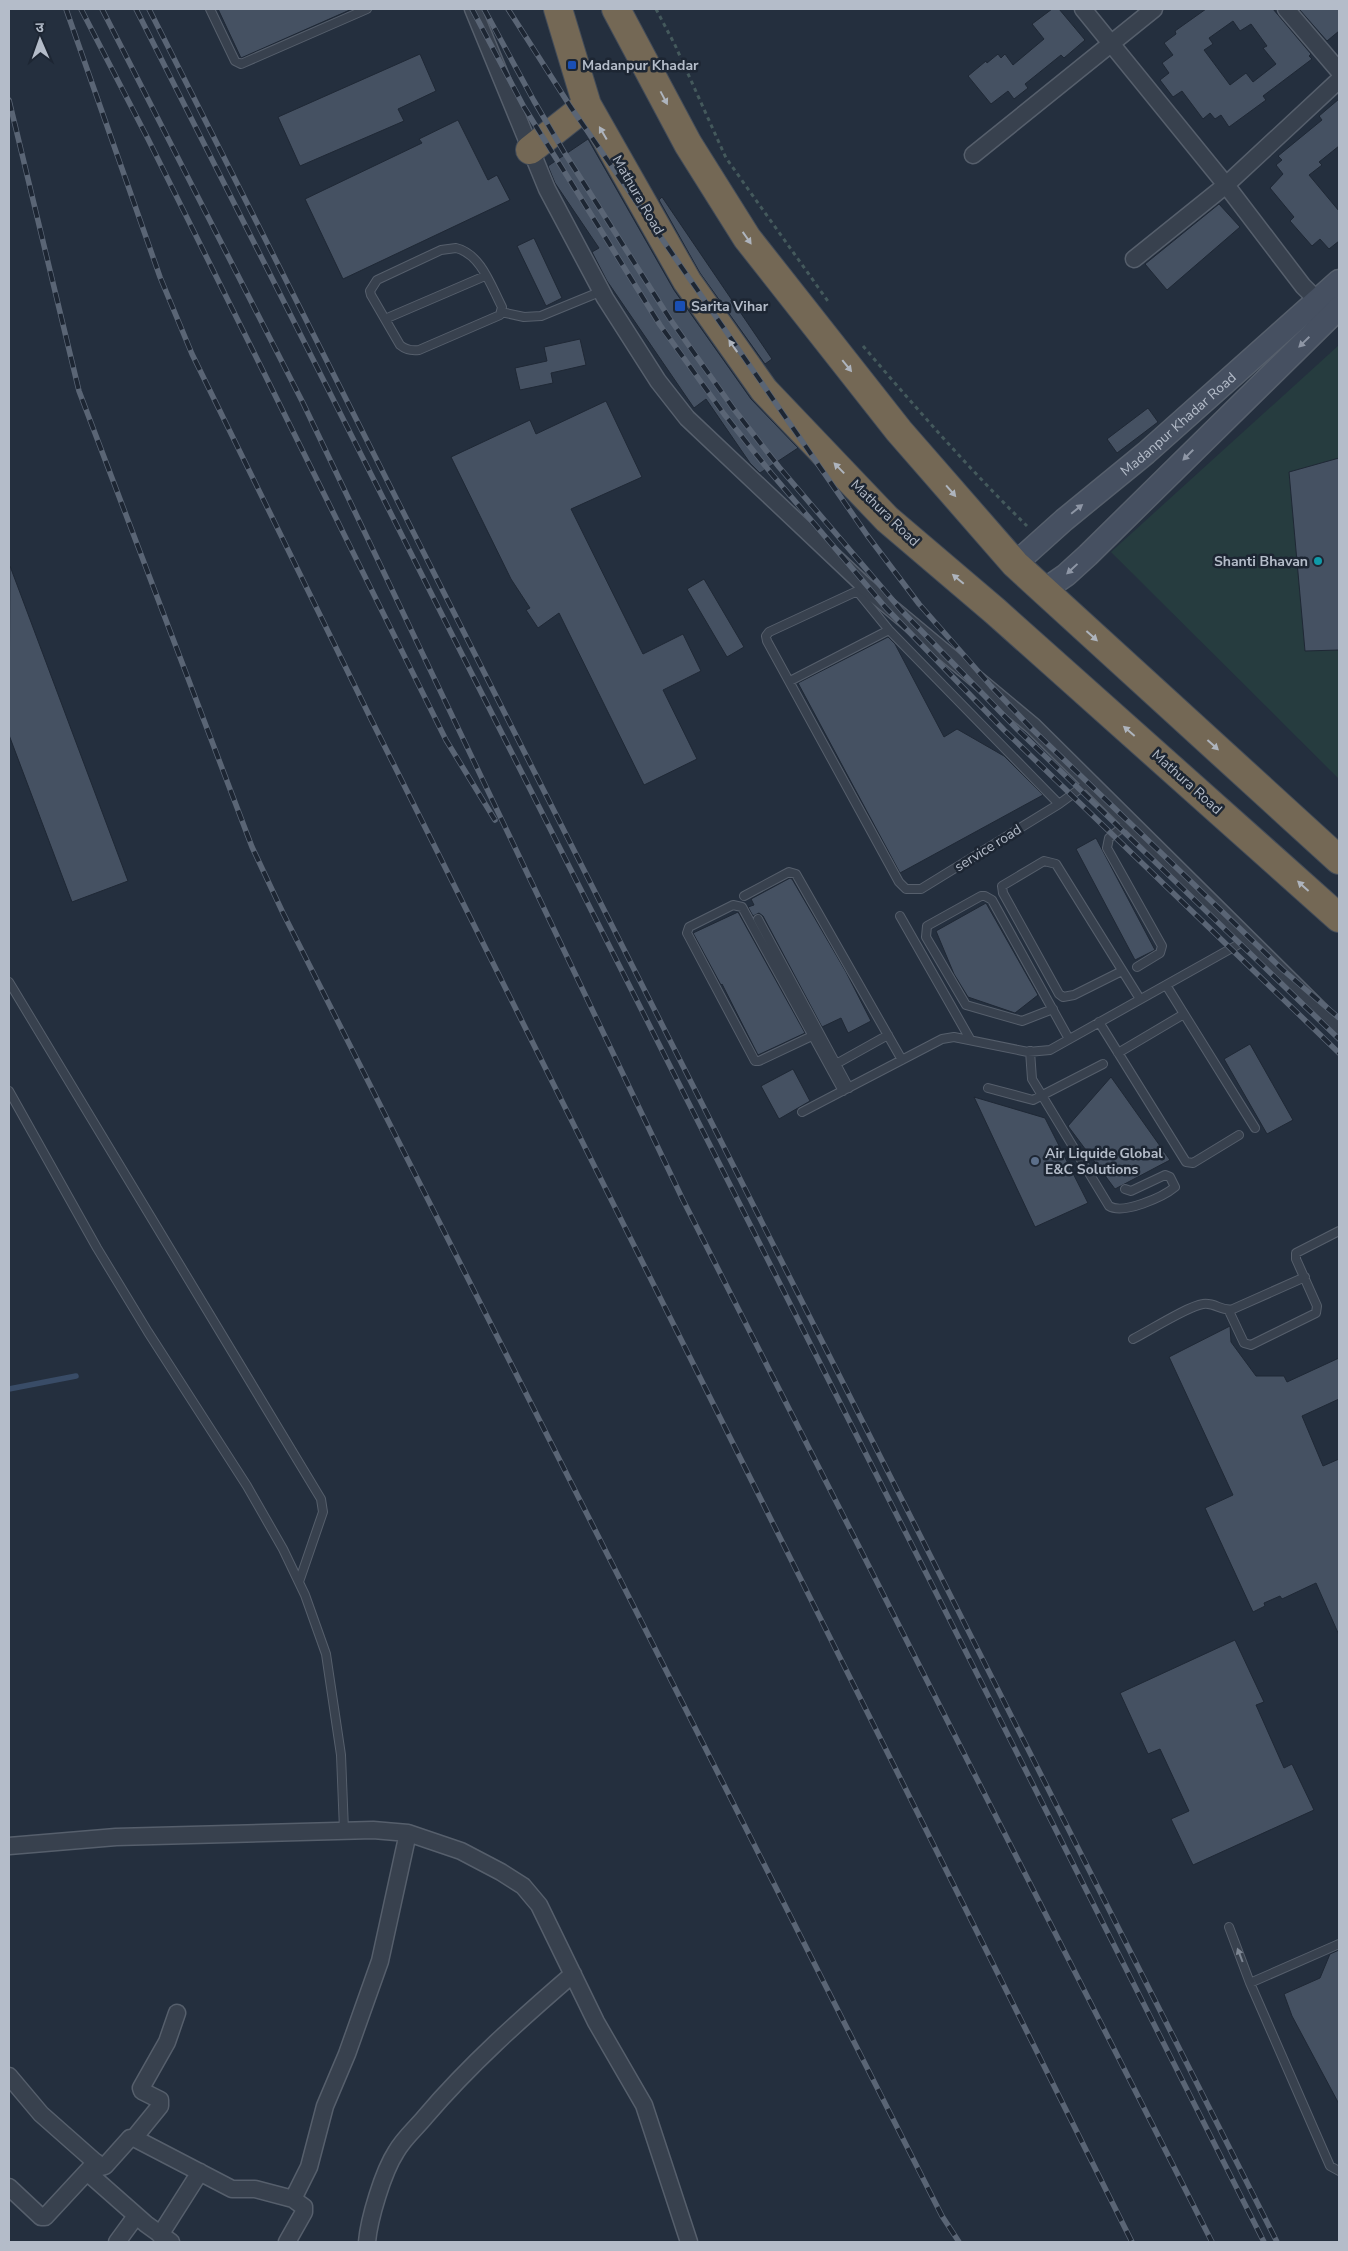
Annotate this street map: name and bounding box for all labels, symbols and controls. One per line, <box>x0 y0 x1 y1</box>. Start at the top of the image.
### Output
north arrow <box>15 15 65 65</box>
text: उ <box>35 18 45 37</box>
place label: Madanpur Khadar <box>582 56 699 75</box>
marker: Madanpur Khadar <box>566 59 578 71</box>
one-way arrow <box>660 91 668 106</box>
one-way arrow <box>598 126 607 139</box>
street label: Mathura Road <box>608 152 668 238</box>
one-way arrow <box>742 231 752 244</box>
place label: Sarita Vihar <box>691 297 769 316</box>
marker: Sarita Vihar <box>673 299 687 313</box>
one-way arrow <box>1298 336 1310 348</box>
one-way arrow <box>728 339 738 353</box>
one-way arrow <box>841 359 852 372</box>
street label: Madanpur Khadar Road <box>1116 368 1240 480</box>
one-way arrow <box>1182 449 1194 461</box>
one-way arrow <box>833 463 845 475</box>
street label: Mathura Road <box>847 475 923 551</box>
one-way arrow <box>945 484 956 497</box>
one-way arrow <box>1071 503 1084 514</box>
place label: Shanti Bhavan <box>1214 552 1308 571</box>
marker: Shanti Bhavan <box>1312 555 1324 567</box>
one-way arrow <box>1066 563 1078 575</box>
one-way arrow <box>952 573 964 585</box>
one-way arrow <box>1086 630 1098 642</box>
one-way arrow <box>1124 725 1136 737</box>
one-way arrow <box>1206 739 1218 751</box>
street label: Mathura Road <box>1148 745 1226 819</box>
street label: service road <box>951 820 1025 876</box>
one-way arrow <box>1296 880 1309 891</box>
place label: Air Liquide Global E&C Solutions <box>1045 1144 1163 1179</box>
marker: Air Liquide Global E&C Solutions <box>1029 1155 1041 1167</box>
one-way arrow <box>1235 1947 1243 1962</box>

